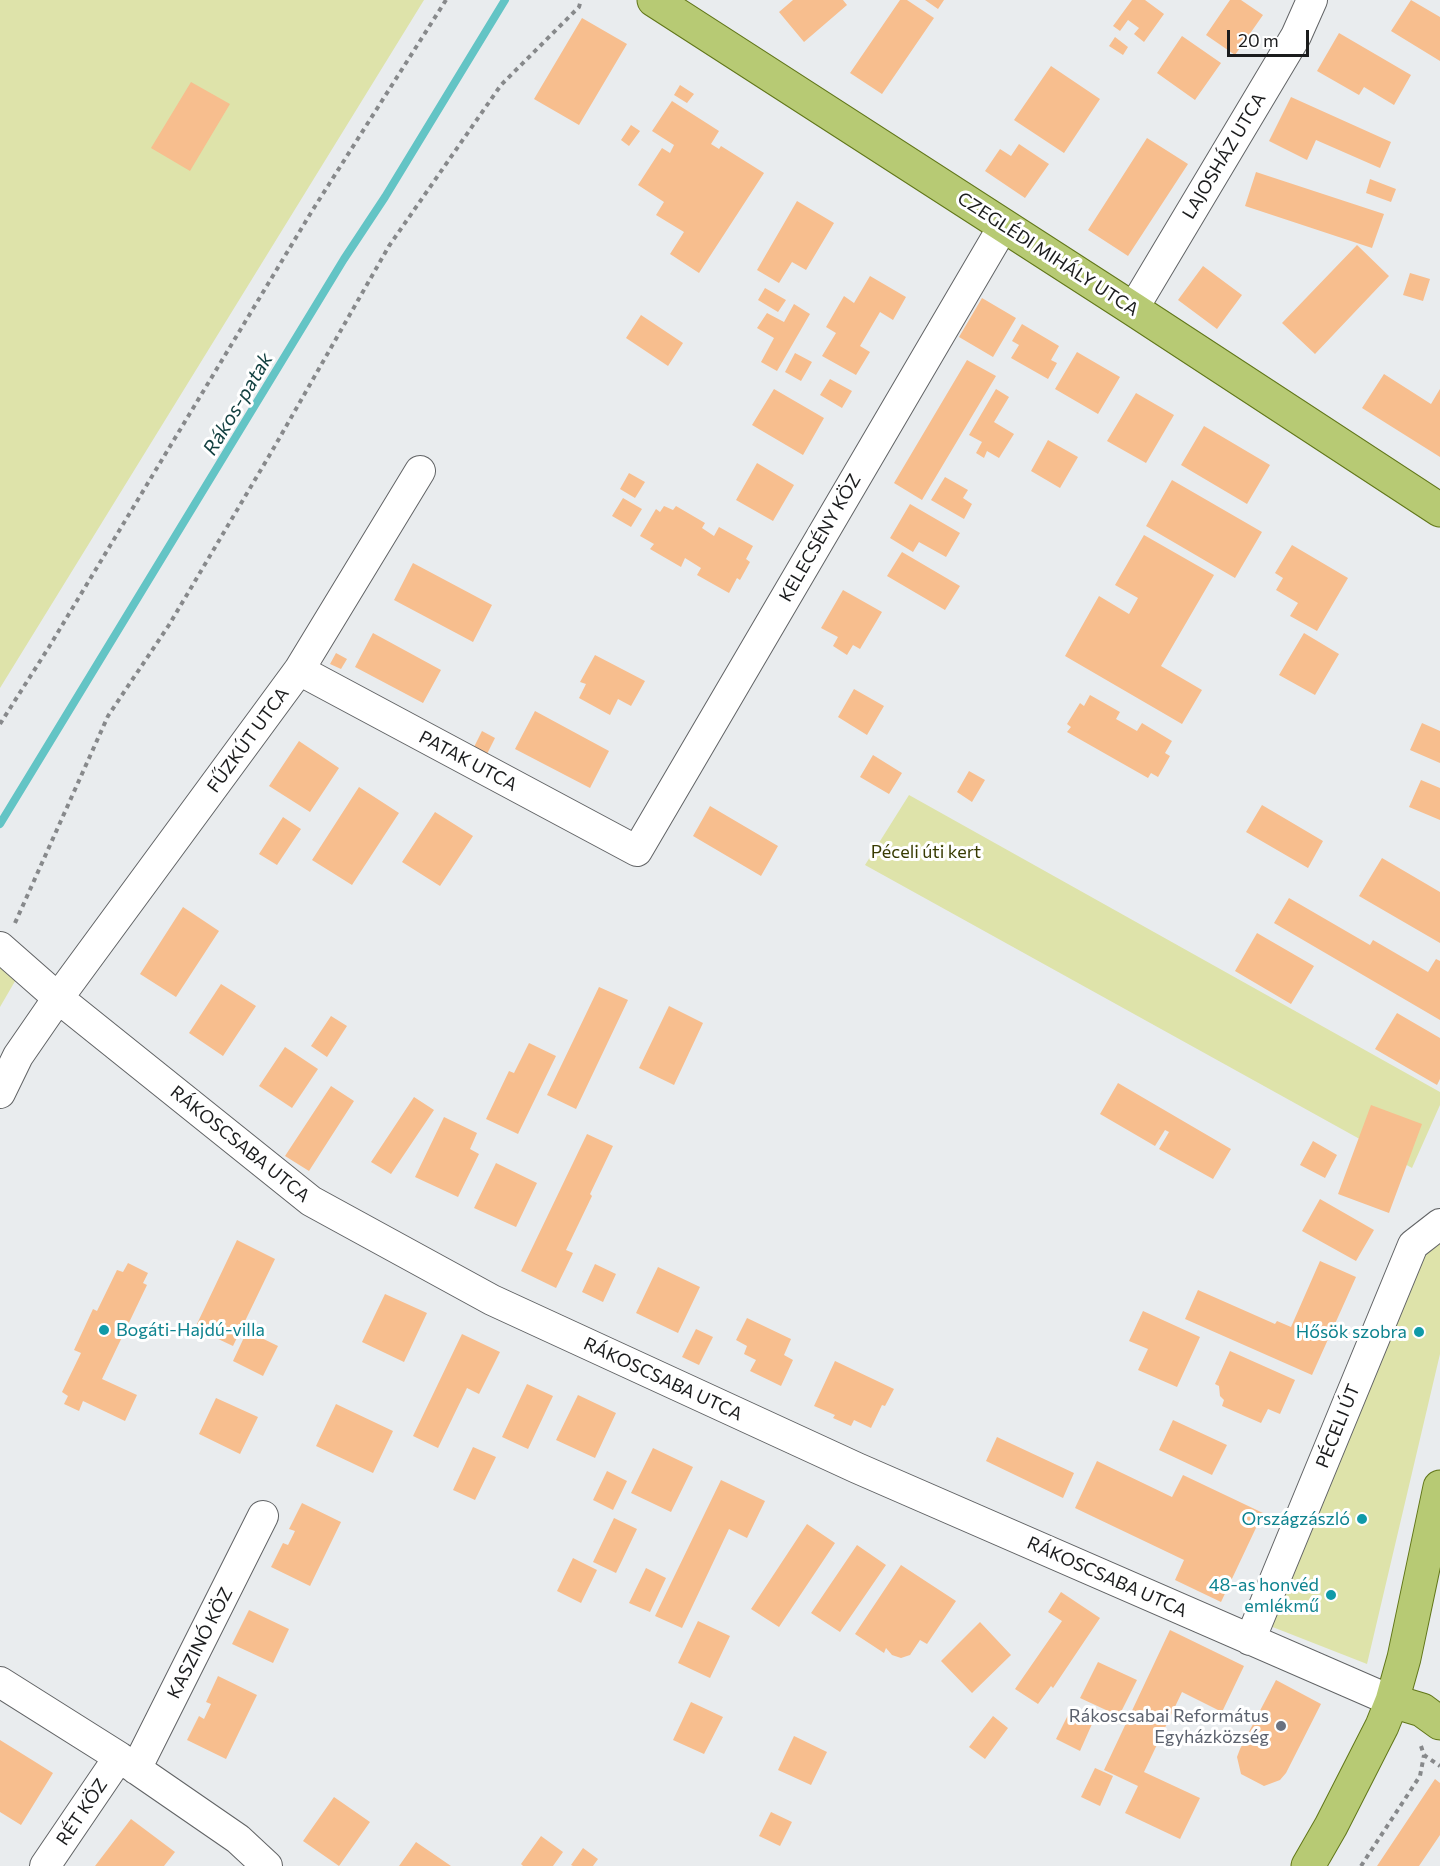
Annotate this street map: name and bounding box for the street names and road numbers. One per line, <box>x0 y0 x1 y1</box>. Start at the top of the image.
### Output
street label: LAJOSHÁZ UTCA <box>1178 89 1270 223</box>
street label: CZEGLÉDI MIHÁLY UTCA <box>953 187 1143 321</box>
street label: KELECSÉNY KÖZ <box>775 470 865 606</box>
street label: FŰZKÚT UTCA <box>203 683 293 797</box>
street label: PATAK UTCA <box>415 726 521 796</box>
street label: RÁKOSCSABA UTCA <box>166 1081 314 1207</box>
street label: RÁKOSCSABA UTCA <box>580 1333 746 1425</box>
street label: PÉCELI ÚT <box>1311 1381 1365 1471</box>
street label: RÁKOSCSABA UTCA <box>1024 1532 1190 1622</box>
street label: KASZINÓ KÖZ <box>163 1584 237 1702</box>
street label: RÉT KÖZ <box>52 1775 112 1849</box>

